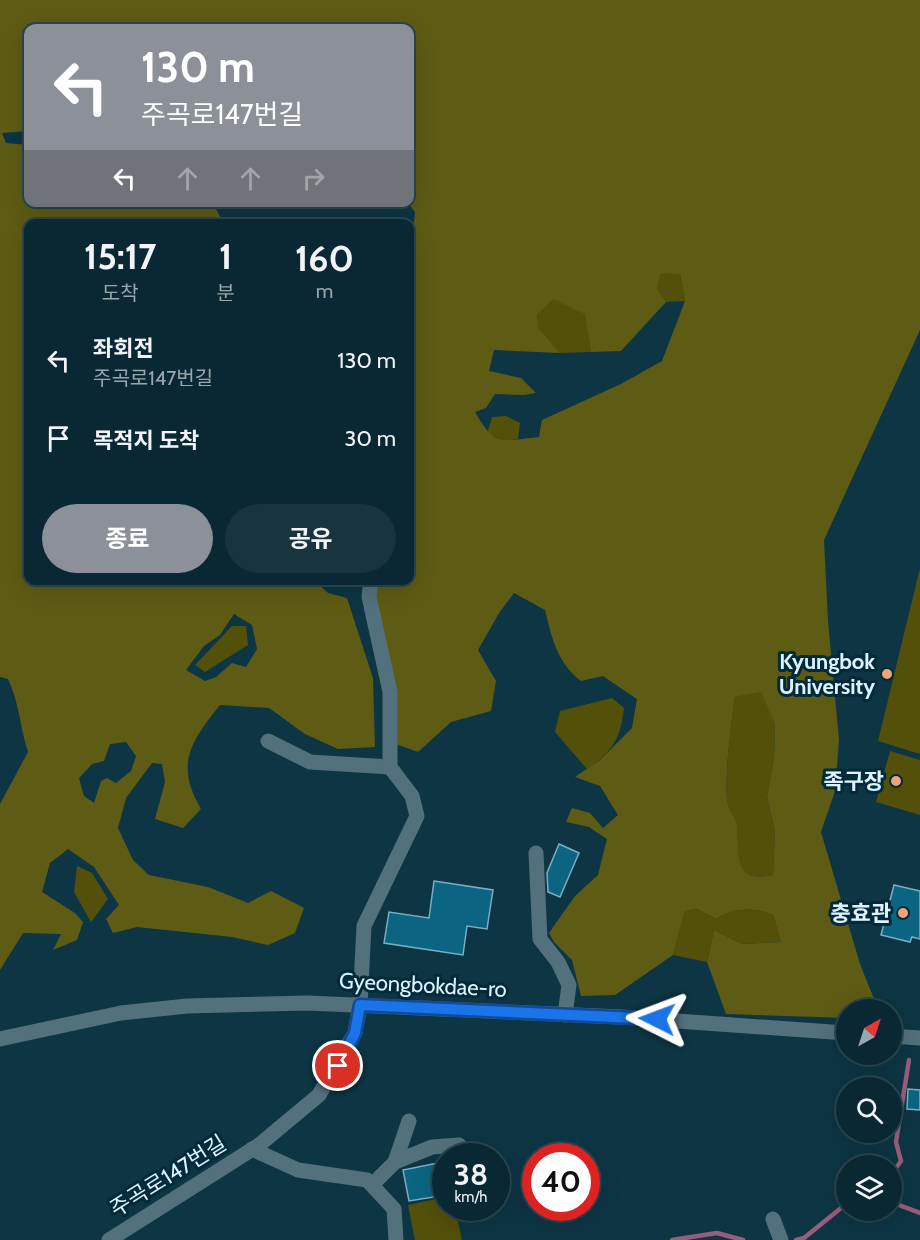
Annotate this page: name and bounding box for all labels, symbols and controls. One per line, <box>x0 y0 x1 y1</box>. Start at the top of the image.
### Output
text: 130 m <box>141 41 255 93</box>
icon: left <box>42 48 120 126</box>
text: 주곡로147번길 <box>141 98 303 131</box>
icon: left <box>108 162 141 195</box>
icon: ahead <box>171 162 204 195</box>
icon: ahead <box>234 162 267 195</box>
icon: right <box>297 162 330 195</box>
text: 15:17 <box>84 234 156 278</box>
text: 1 <box>219 234 232 278</box>
text: 160 <box>295 236 354 280</box>
text: m <box>316 279 333 303</box>
text: 도착 <box>102 281 139 305</box>
text: 분 <box>216 281 235 305</box>
text: 좌회전 <box>93 335 154 362</box>
icon: left <box>42 344 75 377</box>
text: 130 m <box>337 347 396 374</box>
text: 주곡로147번길 <box>93 366 213 390</box>
icon: arrive <box>42 422 75 455</box>
text: 30 m <box>344 425 396 452</box>
text: 목적지 도착 <box>93 427 199 454</box>
button: 종료 <box>42 504 213 573</box>
button: 공유 <box>225 504 396 573</box>
place label: Kyungbok University <box>779 648 875 700</box>
marker: Kyungbok University <box>880 667 894 681</box>
place label: 족구장 <box>823 768 884 795</box>
marker: 족구장 <box>889 774 903 788</box>
place label: 충효관 <box>830 900 891 927</box>
marker: 충효관 <box>896 906 910 920</box>
street label: Gyeongbokdae-ro <box>339 967 507 1003</box>
position arrow <box>625 987 689 1051</box>
north arrow <box>836 999 902 1065</box>
map controls <box>836 999 902 1221</box>
pin <box>312 1040 363 1091</box>
icon: arrive <box>321 1049 354 1082</box>
button: search <box>836 1077 902 1143</box>
street label: 주곡로147번길 <box>105 1130 231 1222</box>
speed limit sign: 40 <box>522 1143 600 1221</box>
button: layers <box>836 1155 902 1221</box>
text: 38 <box>454 1156 488 1193</box>
text: km/h <box>455 1188 487 1206</box>

